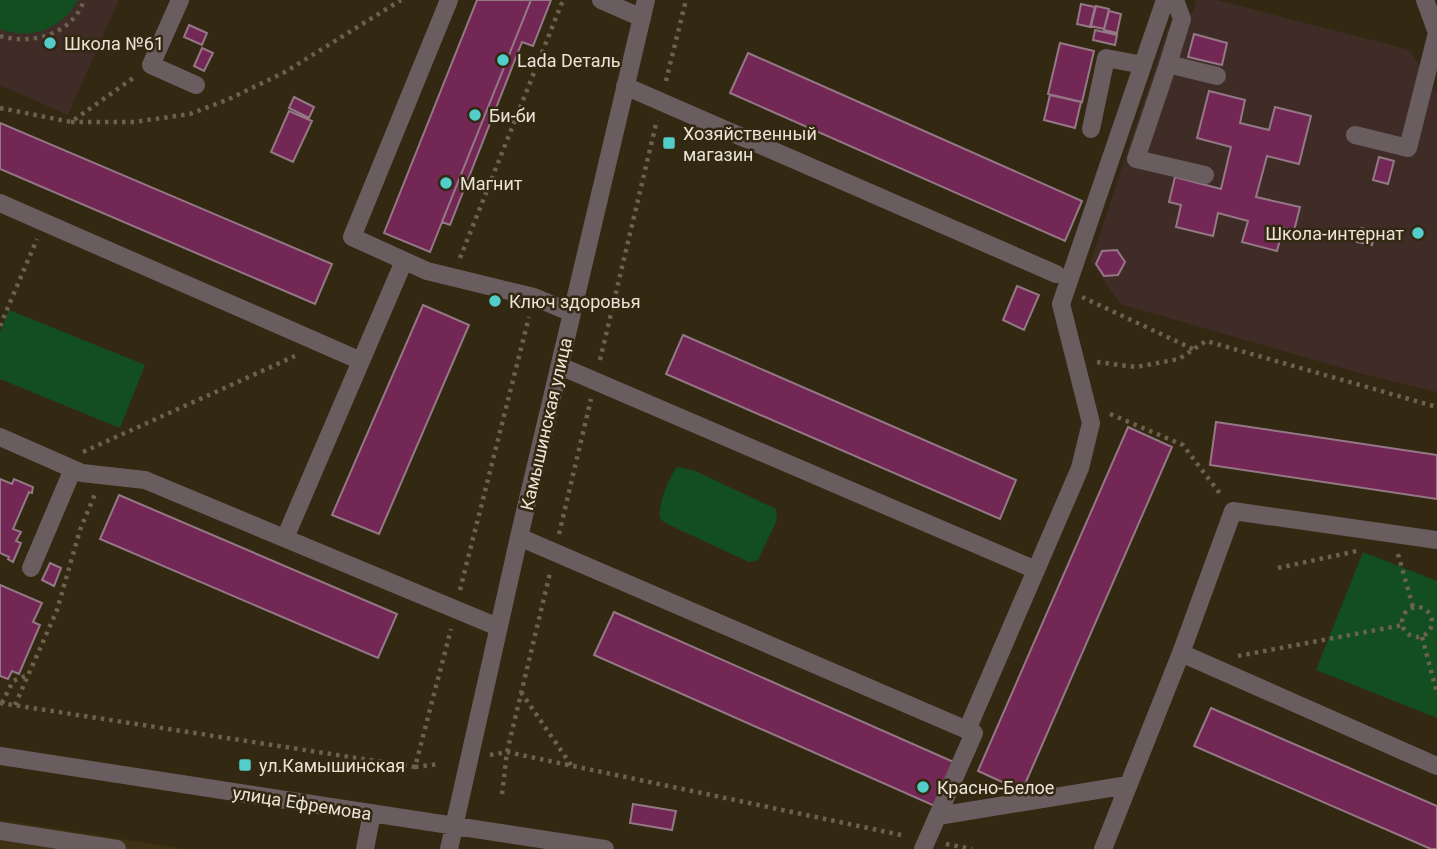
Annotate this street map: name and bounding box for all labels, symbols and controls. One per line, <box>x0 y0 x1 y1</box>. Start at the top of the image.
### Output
place label: Школа №61 <box>64 33 164 54</box>
marker: Школа №61 <box>42 35 58 51</box>
place label: Lada Dеталь <box>517 50 621 71</box>
marker: Lada Dеталь <box>495 52 511 68</box>
place label: Би-би <box>489 105 536 126</box>
marker: Би-би <box>467 107 483 123</box>
place label: Хозяйственный магазин <box>683 123 817 165</box>
marker: Хозяйственный магазин <box>661 135 677 151</box>
place label: Магнит <box>460 173 523 194</box>
marker: Магнит <box>438 175 454 191</box>
place label: Школа-интернат <box>1265 223 1404 244</box>
marker: Школа-интернат <box>1410 225 1426 241</box>
place label: Ключ здоровья <box>509 291 641 312</box>
marker: Ключ здоровья <box>487 293 503 309</box>
street label: Камышинская улица <box>516 336 576 512</box>
place label: ул.Камышинская <box>259 755 405 776</box>
marker: ул.Камышинская <box>237 757 253 773</box>
place label: Красно-Белое <box>937 777 1054 798</box>
marker: Красно-Белое <box>915 779 931 795</box>
street label: улица Ефремова <box>231 782 373 824</box>

